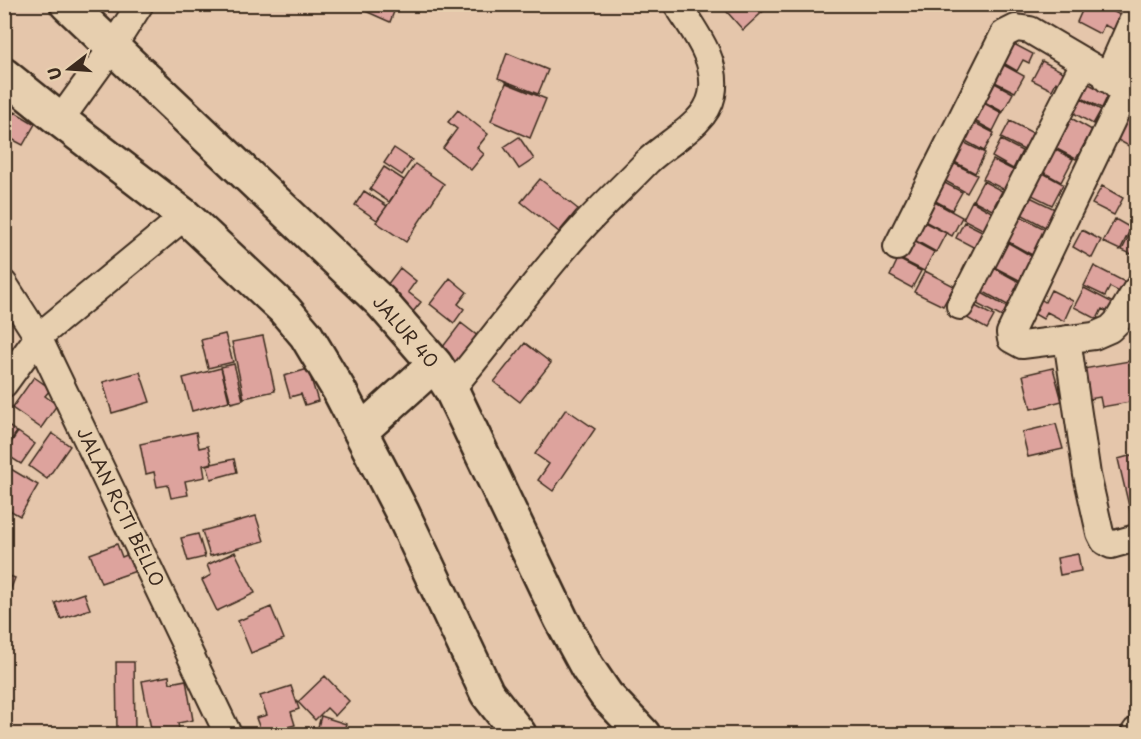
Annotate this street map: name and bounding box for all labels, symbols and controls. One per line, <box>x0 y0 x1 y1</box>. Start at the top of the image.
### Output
north arrow <box>39 39 99 99</box>
text: U <box>40 64 67 83</box>
street label: JALUR 40 <box>367 289 445 373</box>
street label: JALAN RCTI BELLO <box>71 422 172 591</box>

